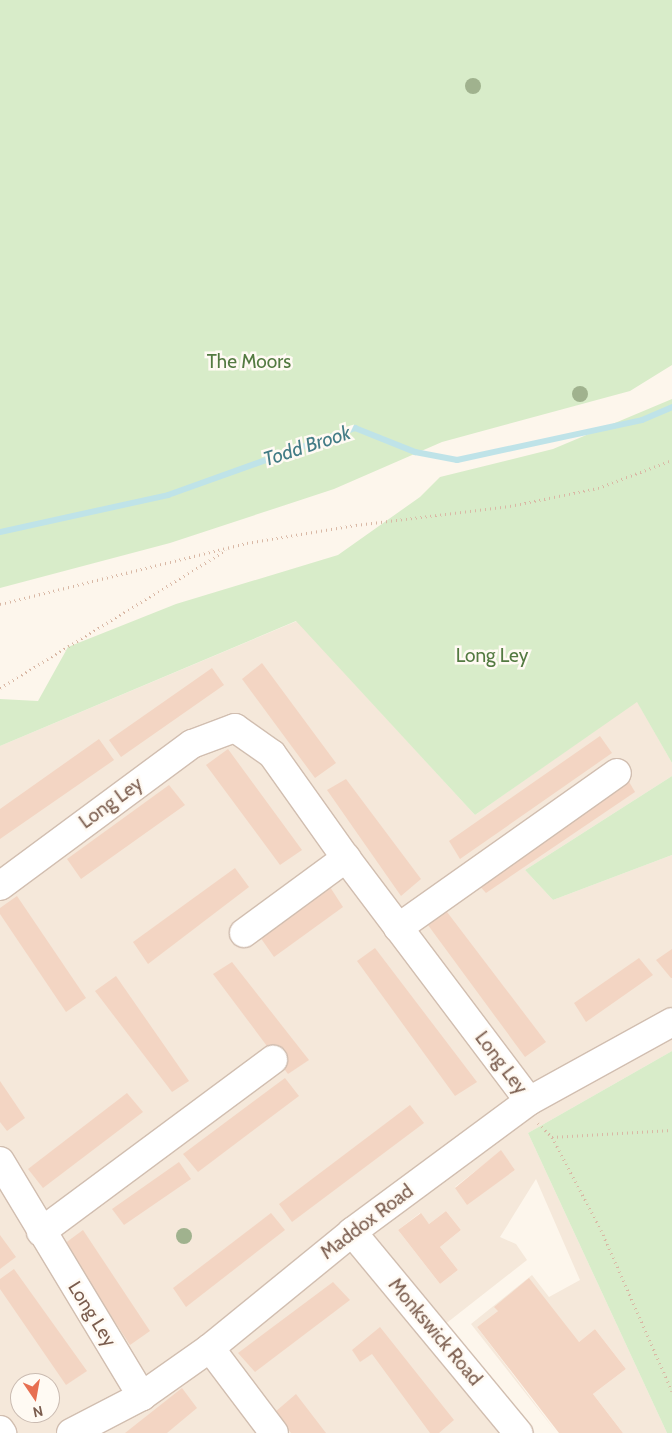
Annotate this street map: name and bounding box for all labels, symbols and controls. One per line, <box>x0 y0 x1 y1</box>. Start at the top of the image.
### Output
park label: The Moors <box>207 351 291 373</box>
water label: Todd Brook <box>260 421 354 471</box>
park label: Long Ley <box>456 645 528 667</box>
street label: Long Ley <box>75 772 147 834</box>
street label: Long Ley <box>470 1027 532 1099</box>
street label: Maddox Road <box>316 1180 418 1264</box>
street label: Monkswick Road <box>383 1274 487 1390</box>
street label: Long Ley <box>63 1277 121 1351</box>
north arrow <box>10 1373 60 1423</box>
text: N <box>31 1402 45 1422</box>

